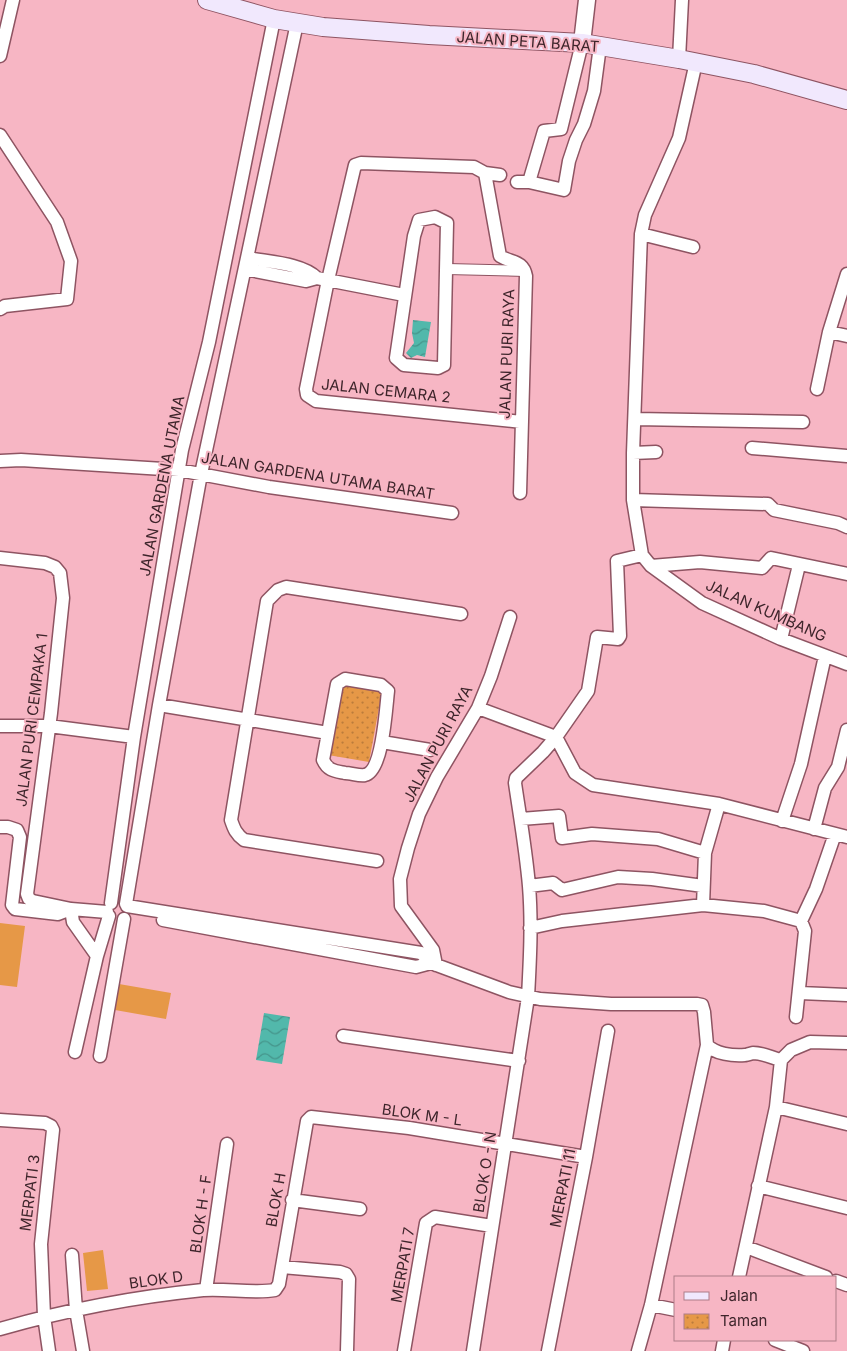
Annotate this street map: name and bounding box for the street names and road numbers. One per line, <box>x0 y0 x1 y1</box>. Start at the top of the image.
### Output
street label: JALAN PETA BARAT <box>456 27 600 56</box>
street label: JALAN PURI RAYA <box>495 289 518 419</box>
street label: JALAN CEMARA 2 <box>320 374 452 407</box>
street label: JALAN GARDENA UTAMA <box>135 394 188 578</box>
street label: JALAN GARDENA UTAMA BARAT <box>200 448 436 503</box>
street label: JALAN KUMBANG <box>703 575 830 646</box>
street label: JALAN PURI CEMPAKA 1 <box>11 632 52 808</box>
street label: JALAN PURI RAYA <box>399 682 476 806</box>
street label: BLOK M - L <box>381 1099 464 1130</box>
street label: BLOK O - N <box>469 1130 500 1214</box>
street label: MERPATI 11 <box>546 1147 579 1229</box>
street label: MERPATI 3 <box>15 1154 44 1232</box>
street label: BLOK H <box>261 1171 290 1229</box>
street label: BLOK H - F <box>186 1174 215 1254</box>
street label: MERPATI 7 <box>387 1226 418 1304</box>
street label: BLOK D <box>128 1266 184 1293</box>

